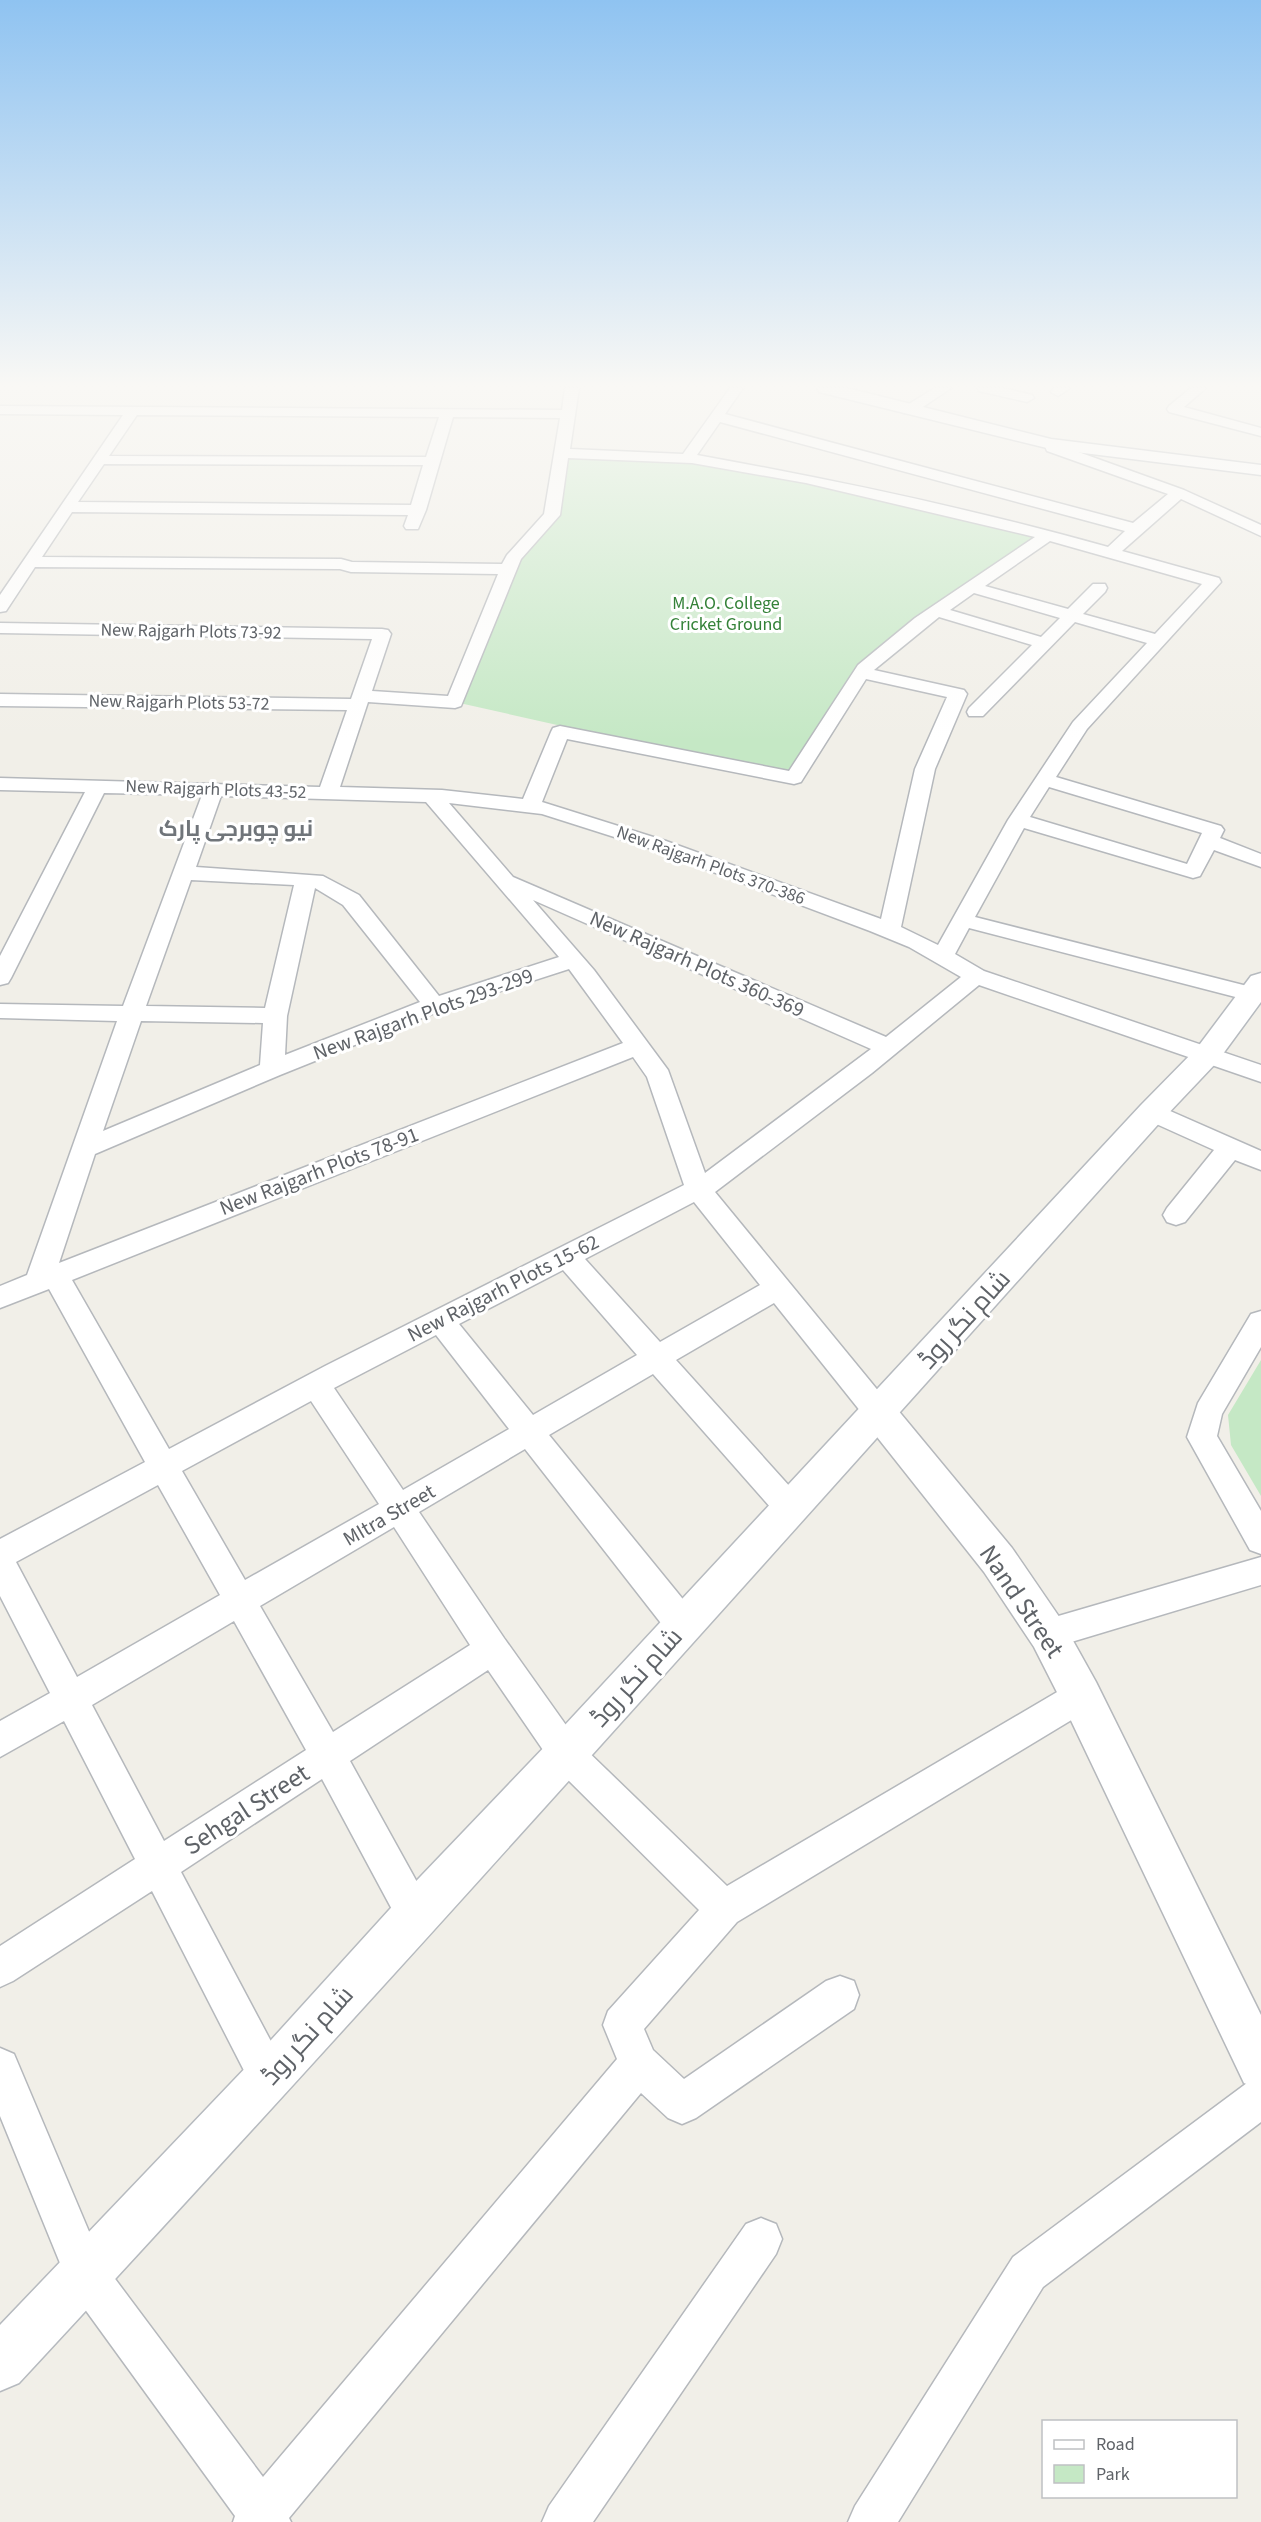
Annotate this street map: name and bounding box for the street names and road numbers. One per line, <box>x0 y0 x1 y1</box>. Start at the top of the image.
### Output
street label: New Rajgarh Plots 73-92 <box>100 617 282 646</box>
street label: New Rajgarh Plots 53-72 <box>88 688 270 717</box>
street label: New Rajgarh Plots 43-52 <box>125 774 307 805</box>
street label: New Rajgarh Plots 370-386 <box>613 820 809 911</box>
street label: New Rajgarh Plots 360-369 <box>585 903 809 1025</box>
street label: New Rajgarh Plots 293-299 <box>309 960 537 1068</box>
street label: New Rajgarh Plots 78-91 <box>215 1119 423 1223</box>
street label: New Rajgarh Plots 15-62 <box>402 1227 604 1349</box>
street label: شام نگر روڈ <box>910 1261 1019 1377</box>
street label: MItra Street <box>337 1476 441 1554</box>
street label: Nand Street <box>970 1537 1073 1665</box>
street label: شام نگر روڈ <box>582 1619 691 1735</box>
street label: Sehgal Street <box>176 1755 317 1864</box>
street label: شام نگر روڈ <box>253 1977 362 2093</box>

